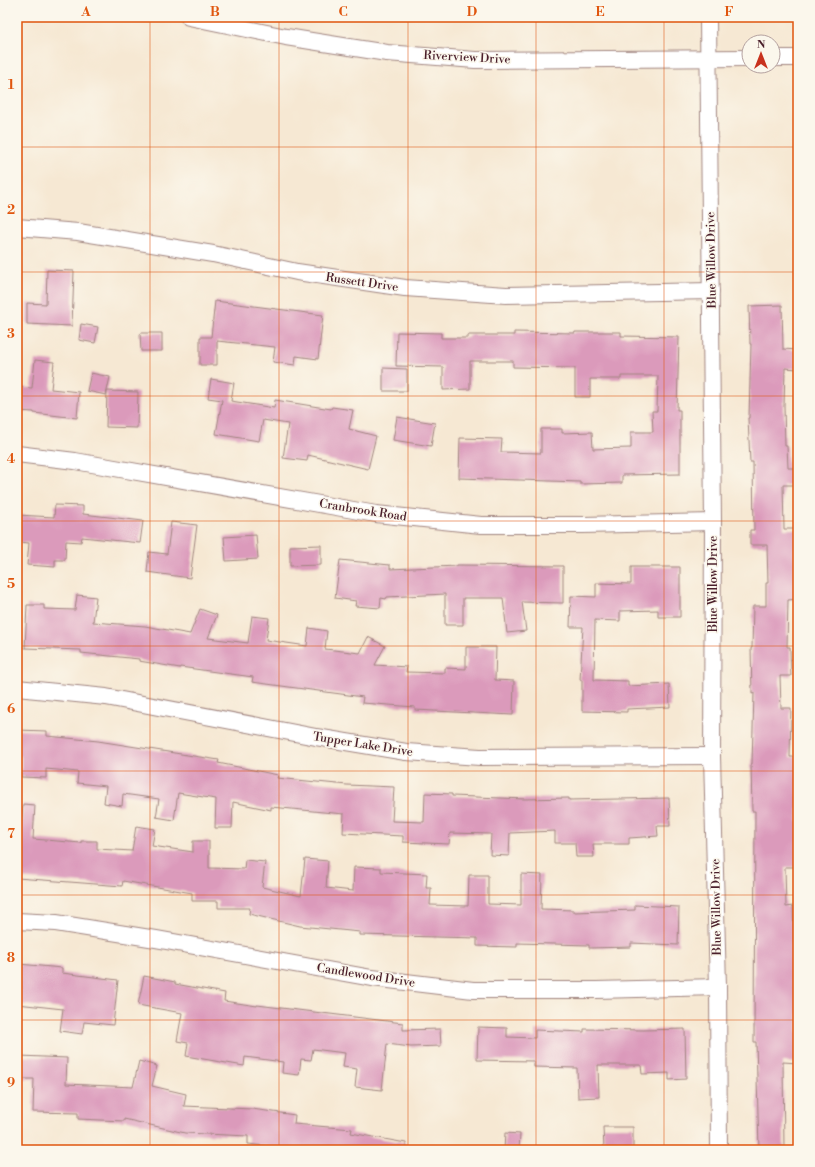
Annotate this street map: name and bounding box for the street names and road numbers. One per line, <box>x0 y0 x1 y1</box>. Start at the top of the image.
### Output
street label: Riverview Drive <box>423 48 511 67</box>
street label: Blue Willow Drive <box>703 212 720 309</box>
street label: Russett Drive <box>325 270 399 295</box>
street label: Cranbrook Road <box>318 496 408 525</box>
street label: Blue Willow Drive <box>706 536 721 633</box>
street label: Tupper Lake Drive <box>312 729 414 760</box>
street label: Blue Willow Drive <box>708 859 725 956</box>
street label: Candlewood Drive <box>316 960 416 991</box>

